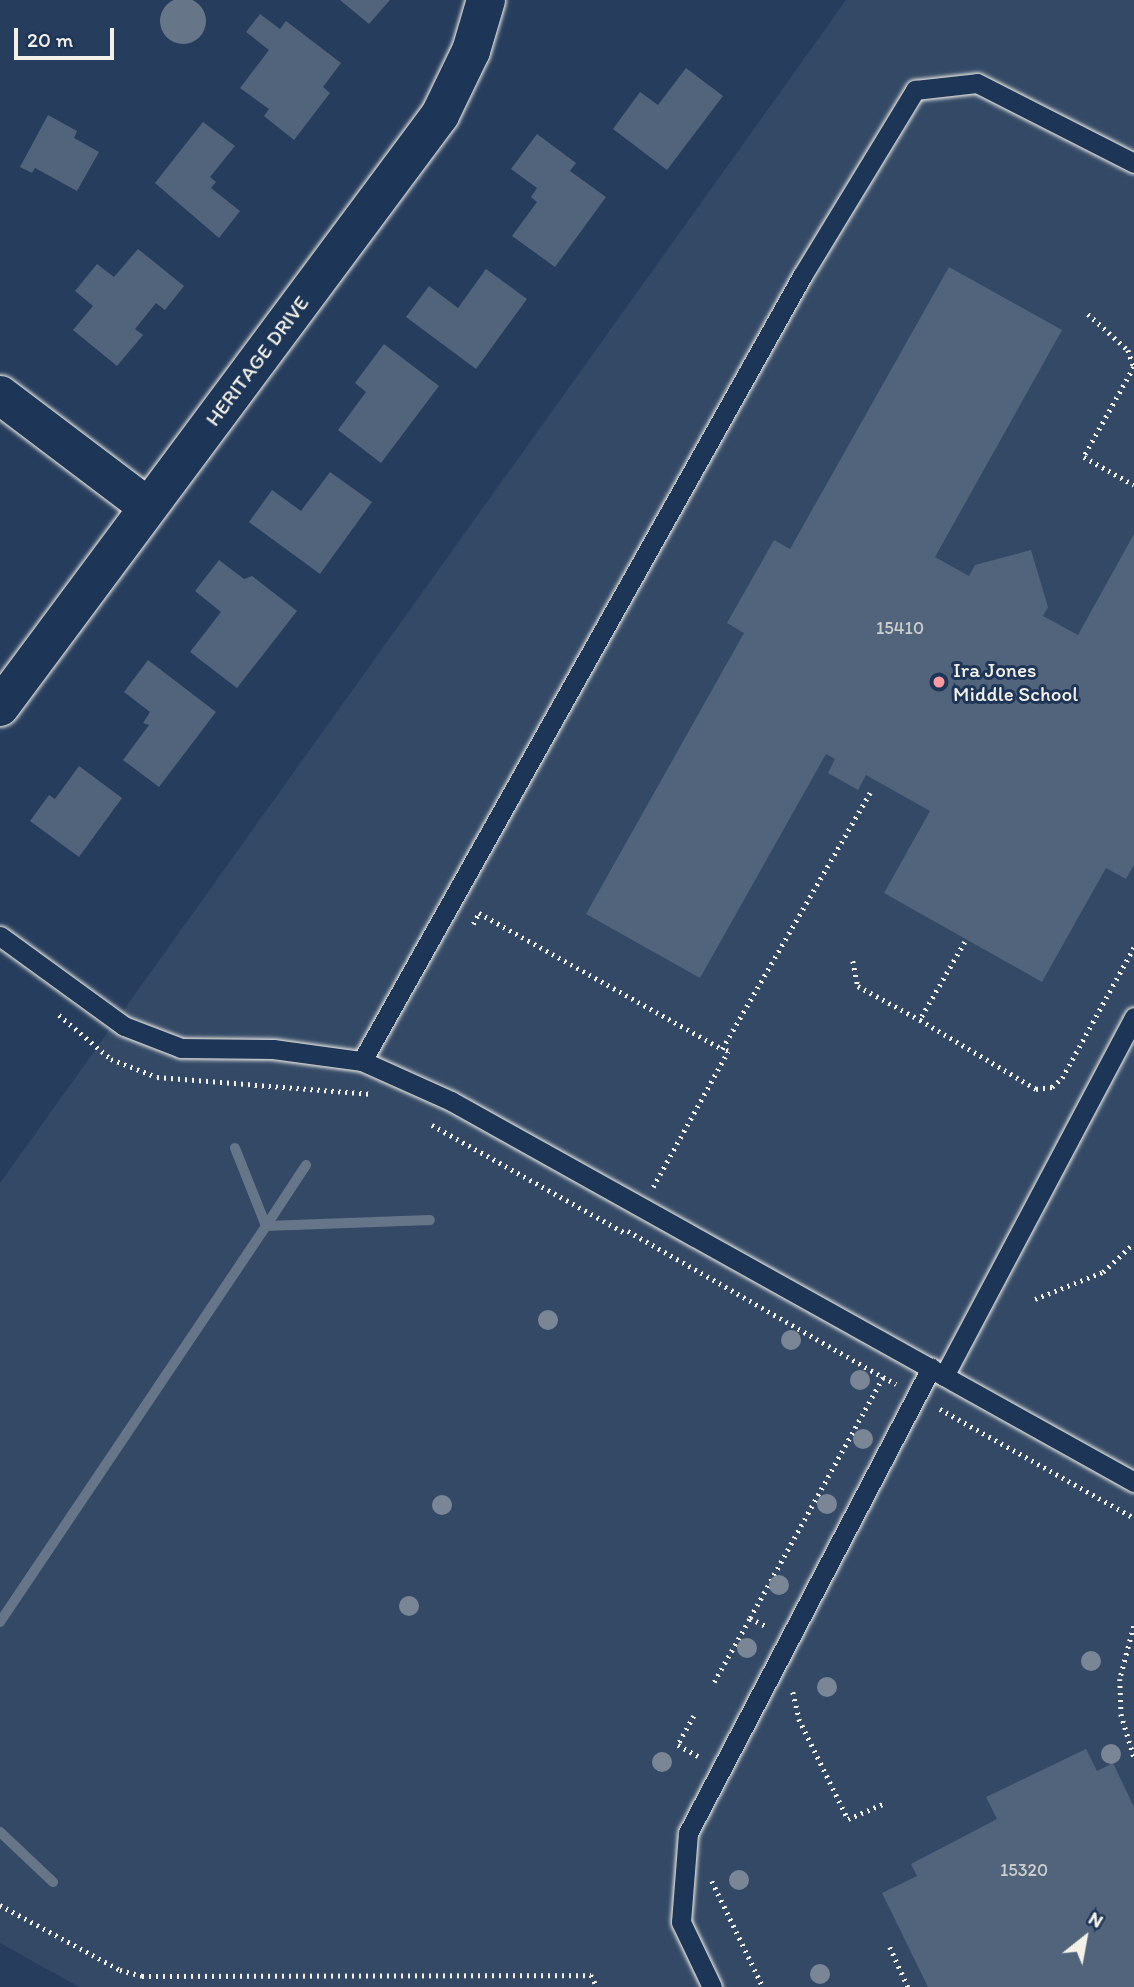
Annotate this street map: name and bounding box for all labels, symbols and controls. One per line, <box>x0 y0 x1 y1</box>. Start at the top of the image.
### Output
scale bar <box>18 14 117 58</box>
text: 20 m <box>27 27 73 52</box>
street label: HERITAGE DRIVE <box>199 290 315 432</box>
house number: 15410 <box>876 617 924 639</box>
place label: Ira Jones Middle School <box>953 657 1078 707</box>
marker: Ira Jones Middle School <box>931 674 947 690</box>
house number: 15320 <box>1000 1859 1048 1881</box>
north arrow <box>1050 1903 1120 1973</box>
text: N <box>1085 1906 1107 1933</box>

